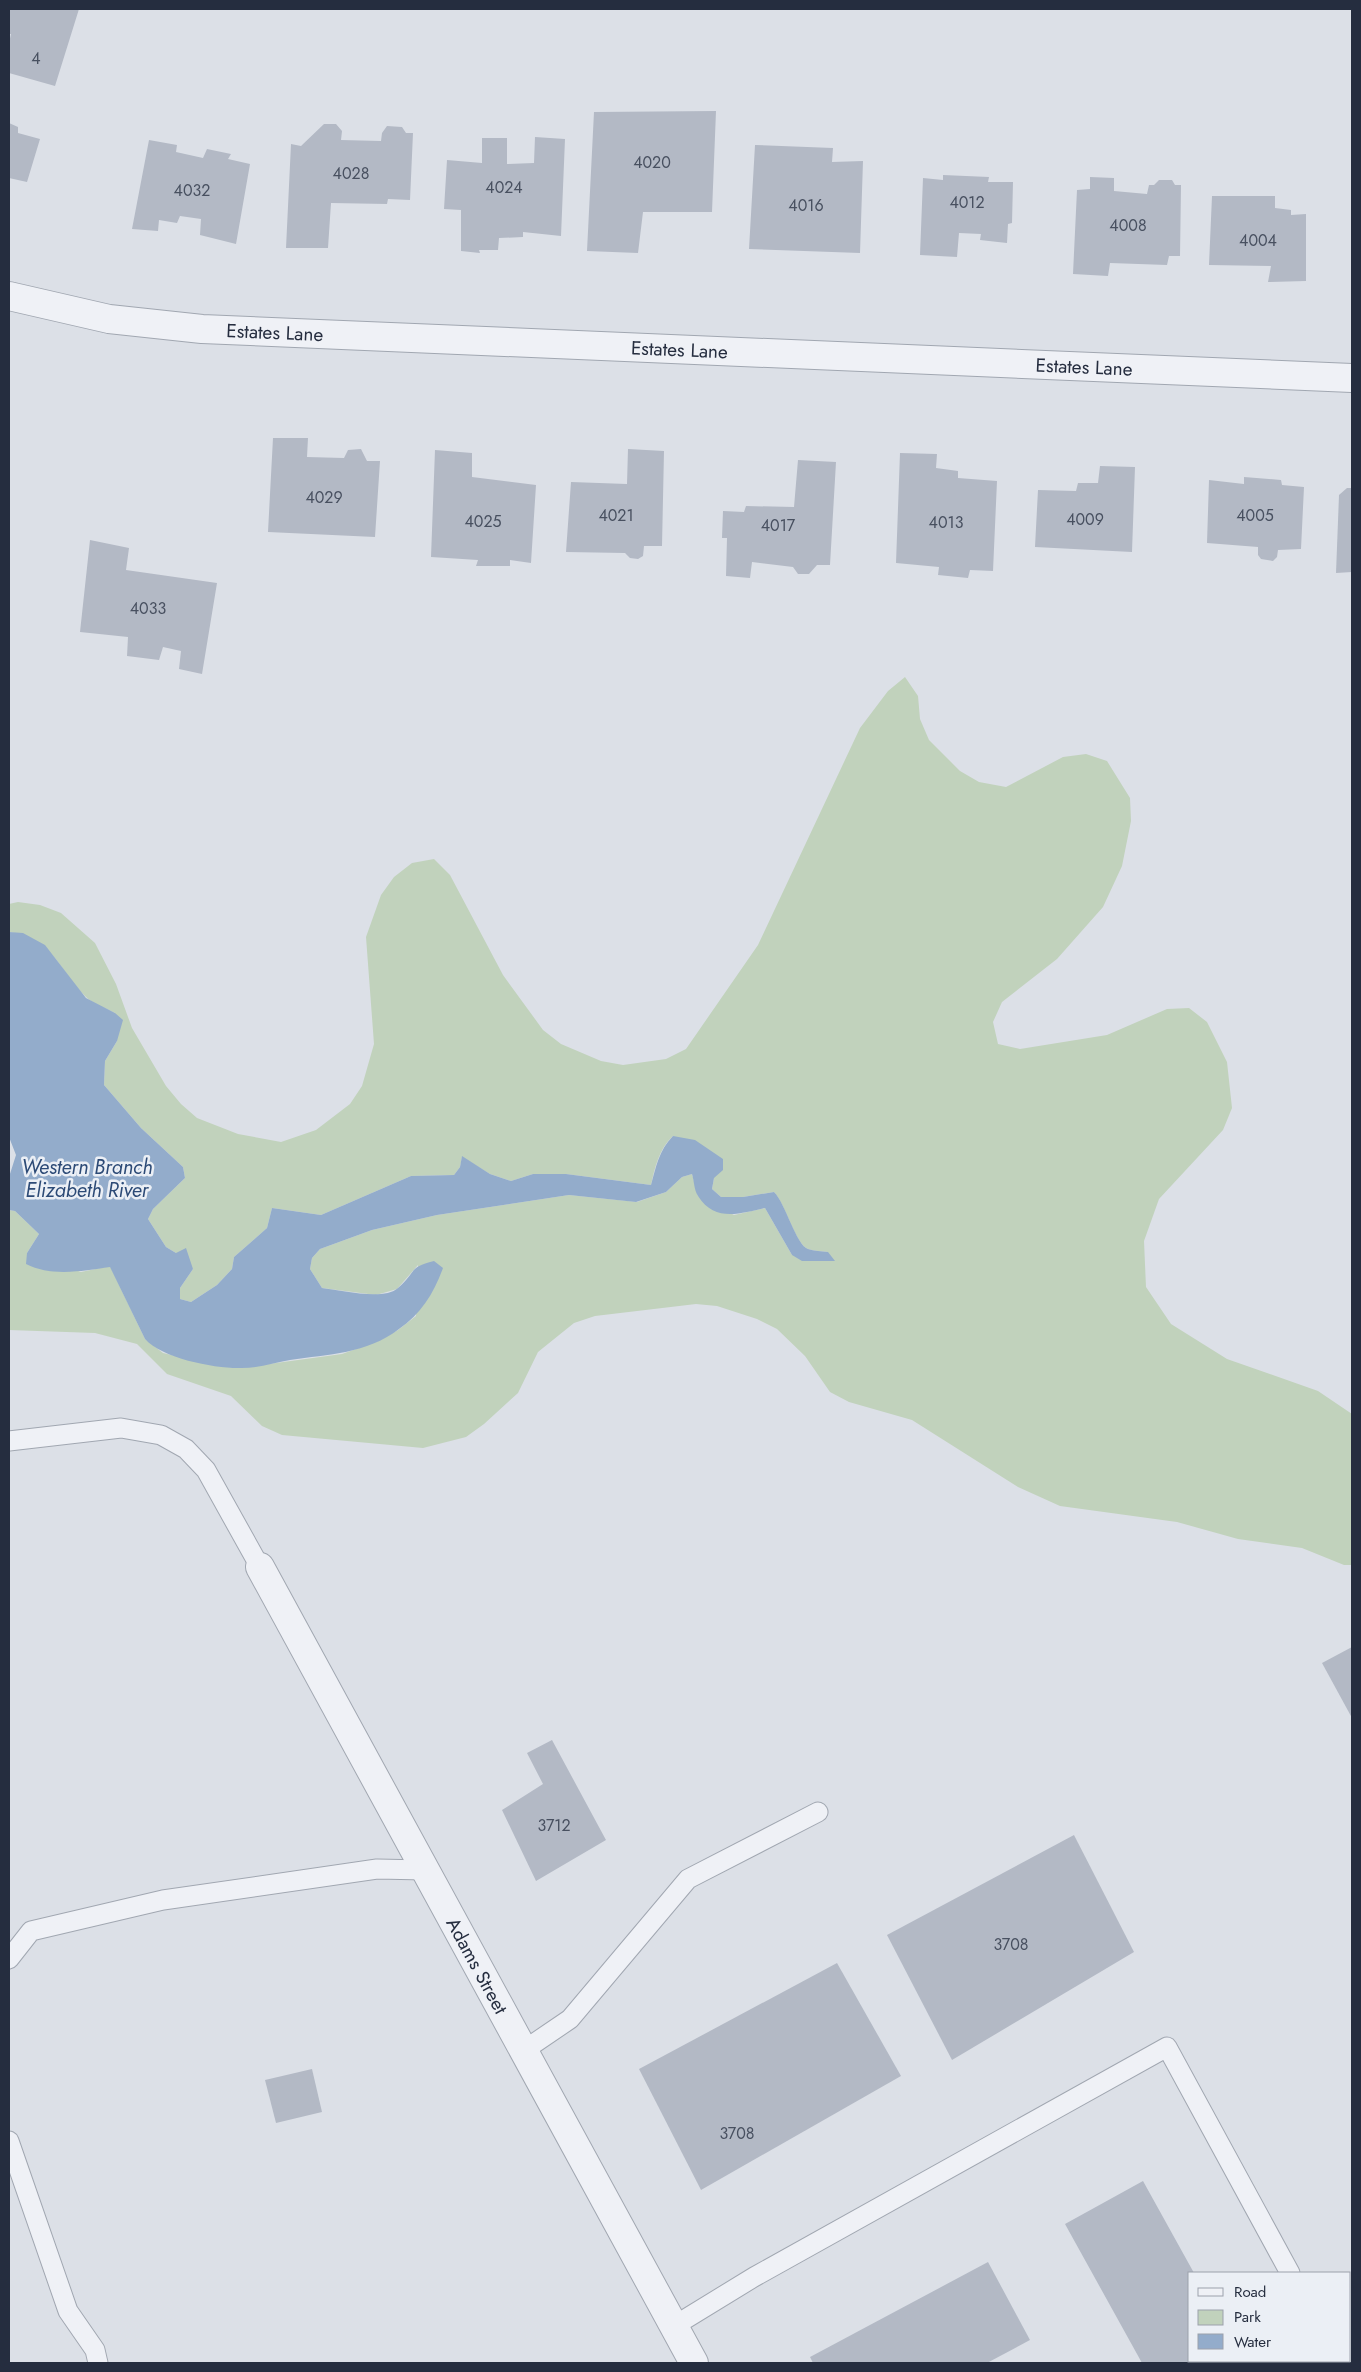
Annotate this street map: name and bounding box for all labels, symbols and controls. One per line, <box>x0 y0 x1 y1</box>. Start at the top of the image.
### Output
house number: 4 <box>31 47 41 70</box>
house number: 4020 <box>633 151 671 174</box>
house number: 4028 <box>333 162 369 185</box>
house number: 4024 <box>485 176 523 199</box>
house number: 4032 <box>174 179 210 202</box>
house number: 4012 <box>949 191 985 214</box>
house number: 4016 <box>788 194 824 217</box>
house number: 4008 <box>1109 214 1147 237</box>
house number: 4004 <box>1239 229 1277 252</box>
street label: Estates Lane <box>226 317 324 348</box>
street label: Estates Lane <box>630 334 729 365</box>
street label: Estates Lane <box>1035 352 1133 383</box>
house number: 4029 <box>305 486 343 509</box>
house number: 4021 <box>598 504 634 527</box>
house number: 4005 <box>1236 504 1274 527</box>
house number: 4009 <box>1066 508 1104 531</box>
house number: 4025 <box>464 510 502 533</box>
house number: 4013 <box>929 511 964 534</box>
house number: 4017 <box>761 514 796 537</box>
house number: 4033 <box>130 597 166 620</box>
water label: Western Branch Elizabeth River <box>21 1153 153 1205</box>
house number: 3712 <box>537 1814 571 1837</box>
street label: Adams Street <box>440 1913 514 2019</box>
house number: 3708 <box>993 1933 1029 1956</box>
house number: 3708 <box>719 2122 755 2145</box>
legend <box>1188 2272 1351 2362</box>
text: Road <box>1234 2281 1266 2303</box>
text: Park <box>1234 2306 1261 2328</box>
text: Water <box>1234 2331 1272 2353</box>

